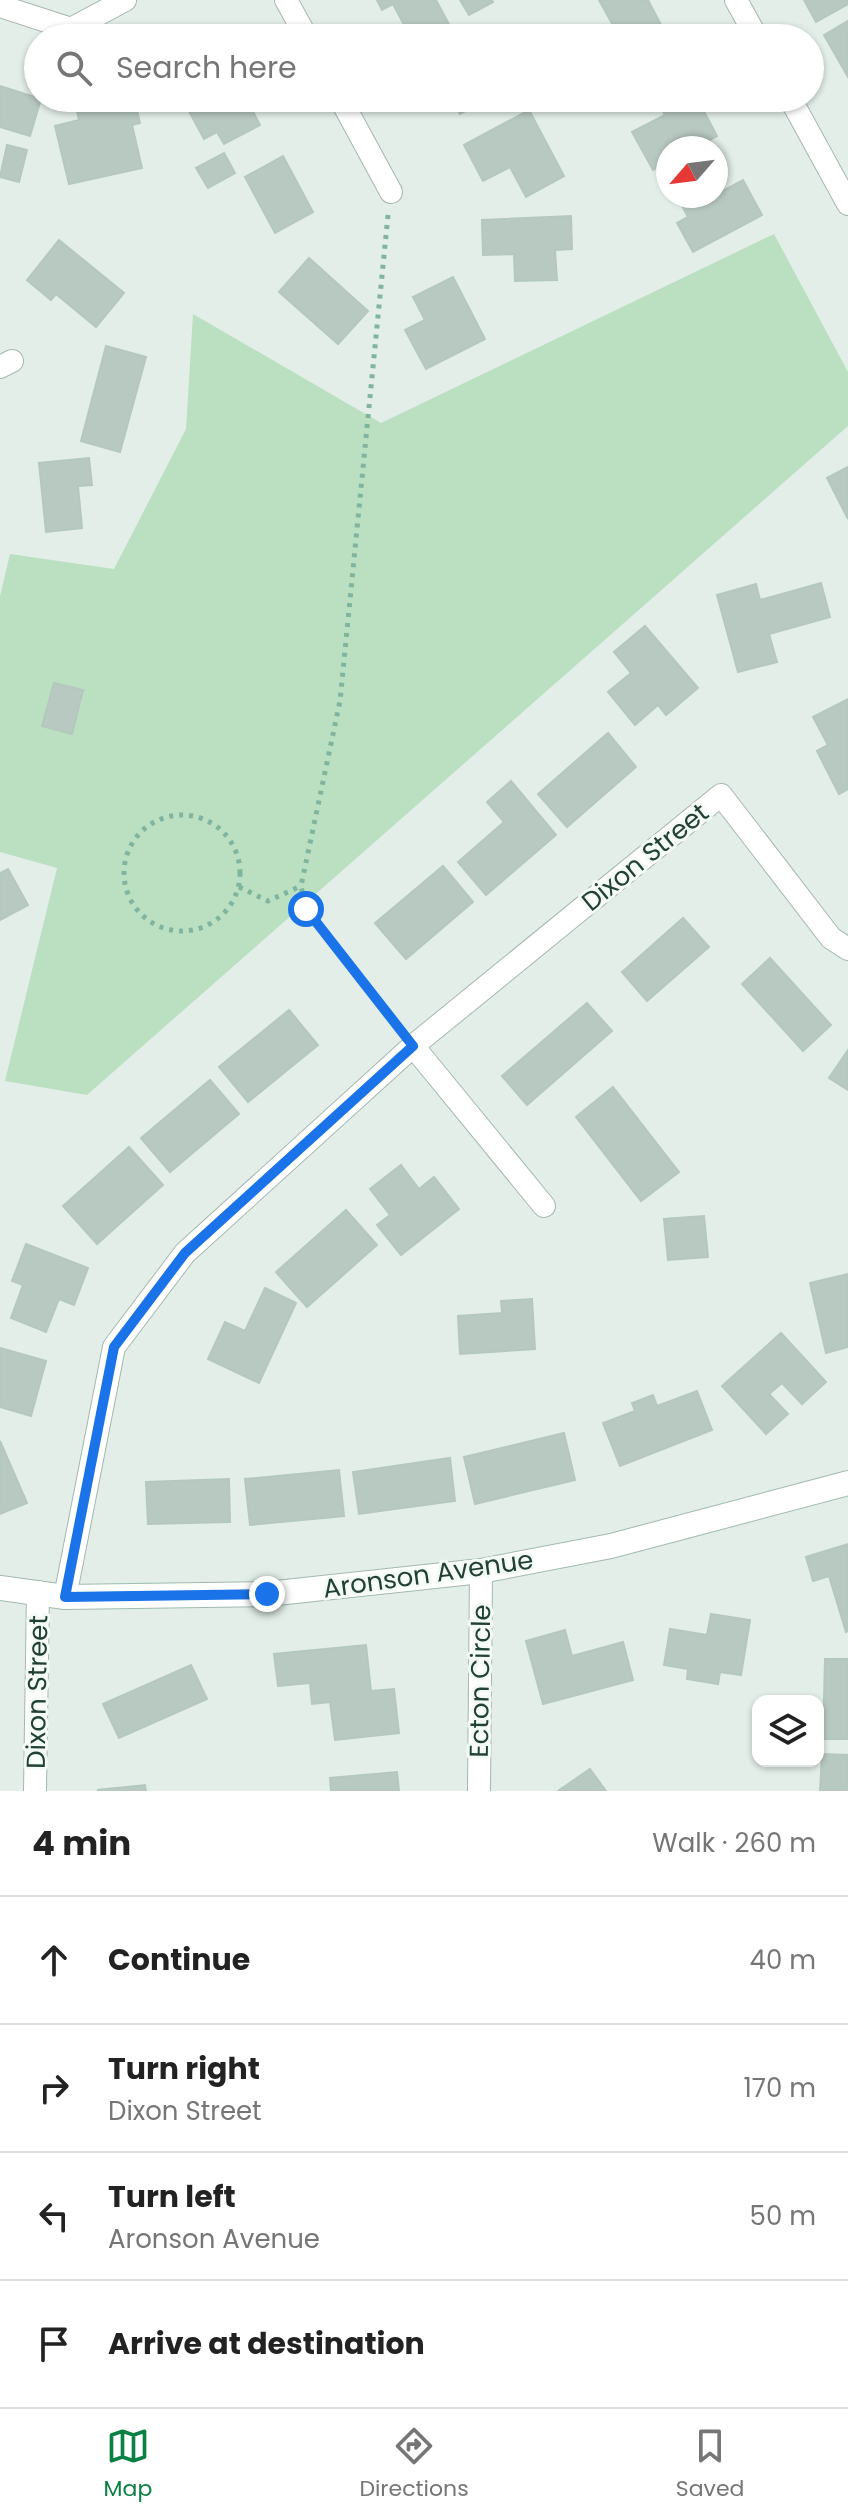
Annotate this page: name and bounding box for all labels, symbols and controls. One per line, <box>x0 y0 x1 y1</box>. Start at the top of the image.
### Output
search box <box>24 24 824 112</box>
icon: search <box>52 46 96 90</box>
text: Search here <box>116 46 297 89</box>
north arrow <box>656 136 728 208</box>
street label: Dixon Street <box>574 795 716 919</box>
route start <box>288 891 324 927</box>
street label: Aronson Avenue <box>321 1541 535 1607</box>
route end <box>249 1576 285 1612</box>
street label: Ecton Circle <box>461 1604 499 1758</box>
street label: Dixon Street <box>18 1615 56 1769</box>
map controls <box>752 1695 824 1767</box>
button: layers <box>752 1695 824 1767</box>
text: 4 min <box>32 1819 131 1867</box>
text: Walk · 260 m <box>652 1825 816 1861</box>
icon: ahead <box>32 1938 76 1982</box>
text: Continue <box>108 1938 250 1981</box>
text: 40 m <box>750 1942 816 1978</box>
text: Turn right <box>108 2047 260 2090</box>
icon: right <box>32 2066 76 2110</box>
text: 170 m <box>743 2070 816 2106</box>
text: Dixon Street <box>108 2093 262 2129</box>
text: Turn left <box>108 2175 236 2218</box>
icon: left <box>32 2194 76 2238</box>
text: 50 m <box>750 2198 816 2234</box>
text: Aronson Avenue <box>108 2221 320 2257</box>
icon: arrive <box>32 2322 76 2366</box>
text: Arrive at destination <box>108 2322 425 2365</box>
tab: Map <box>104 2424 152 2505</box>
tab: Directions <box>359 2424 469 2505</box>
tab: Saved <box>676 2424 744 2505</box>

